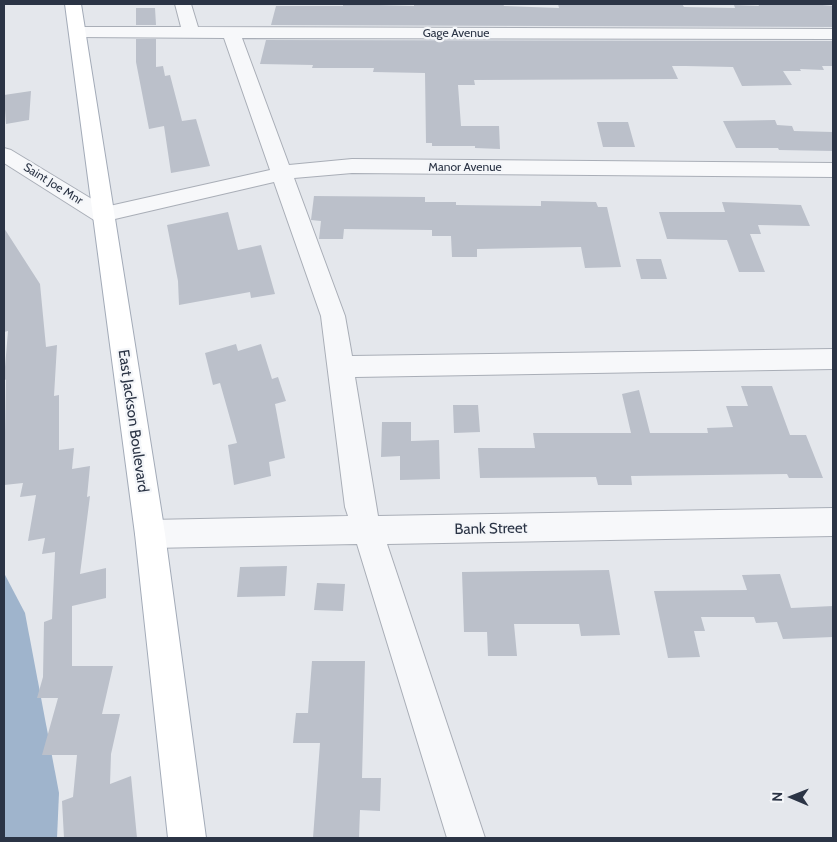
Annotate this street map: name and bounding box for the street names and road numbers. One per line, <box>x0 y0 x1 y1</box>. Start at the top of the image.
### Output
street label: Gage Avenue <box>423 26 489 40</box>
street label: Saint Joe Mnr <box>21 160 85 208</box>
street label: Manor Avenue <box>428 160 502 174</box>
street label: East Jackson Boulevard <box>114 348 152 494</box>
street label: Bank Street <box>454 519 528 539</box>

